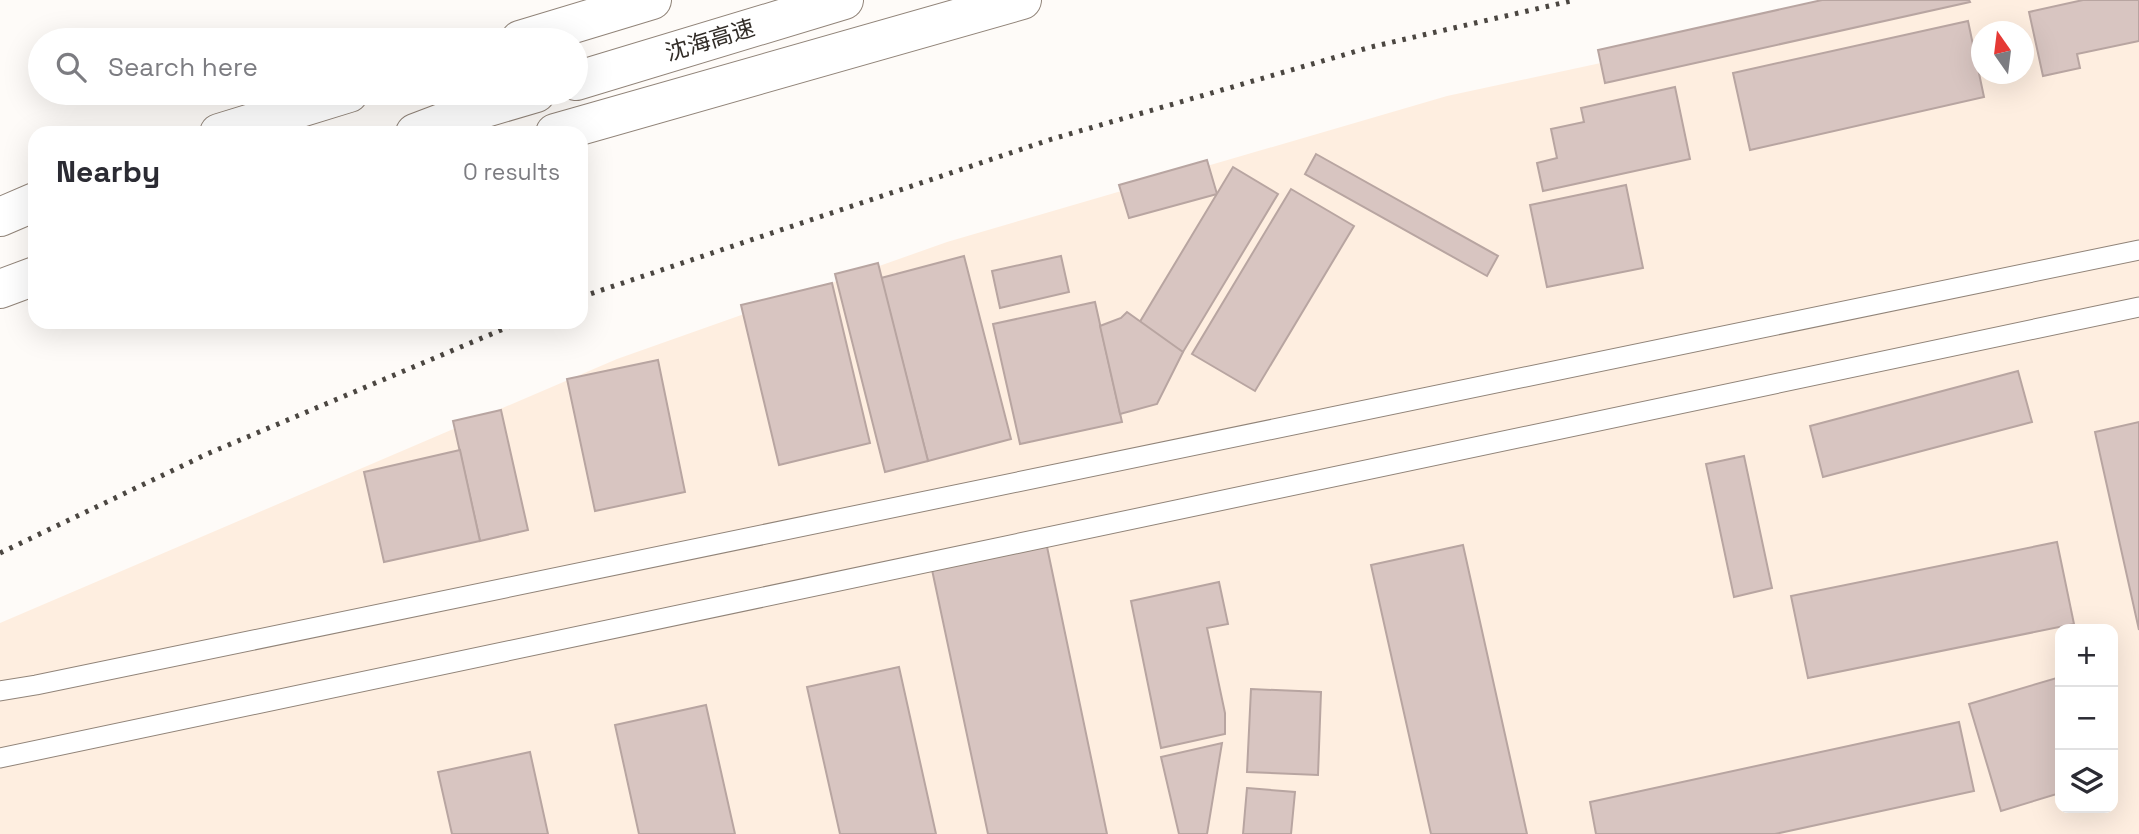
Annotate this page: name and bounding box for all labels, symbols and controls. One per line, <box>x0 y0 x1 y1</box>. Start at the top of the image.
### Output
street label: 沈海高速 <box>662 12 758 68</box>
north arrow <box>1971 21 2034 84</box>
search box <box>28 28 588 105</box>
icon: search <box>52 48 90 86</box>
text: Search here <box>108 50 258 84</box>
text: Nearby <box>56 152 160 191</box>
text: 0 results <box>463 157 560 187</box>
map controls <box>2055 624 2118 813</box>
button: + <box>2055 624 2118 687</box>
button: − <box>2055 687 2118 750</box>
button: layers <box>2055 750 2118 813</box>

